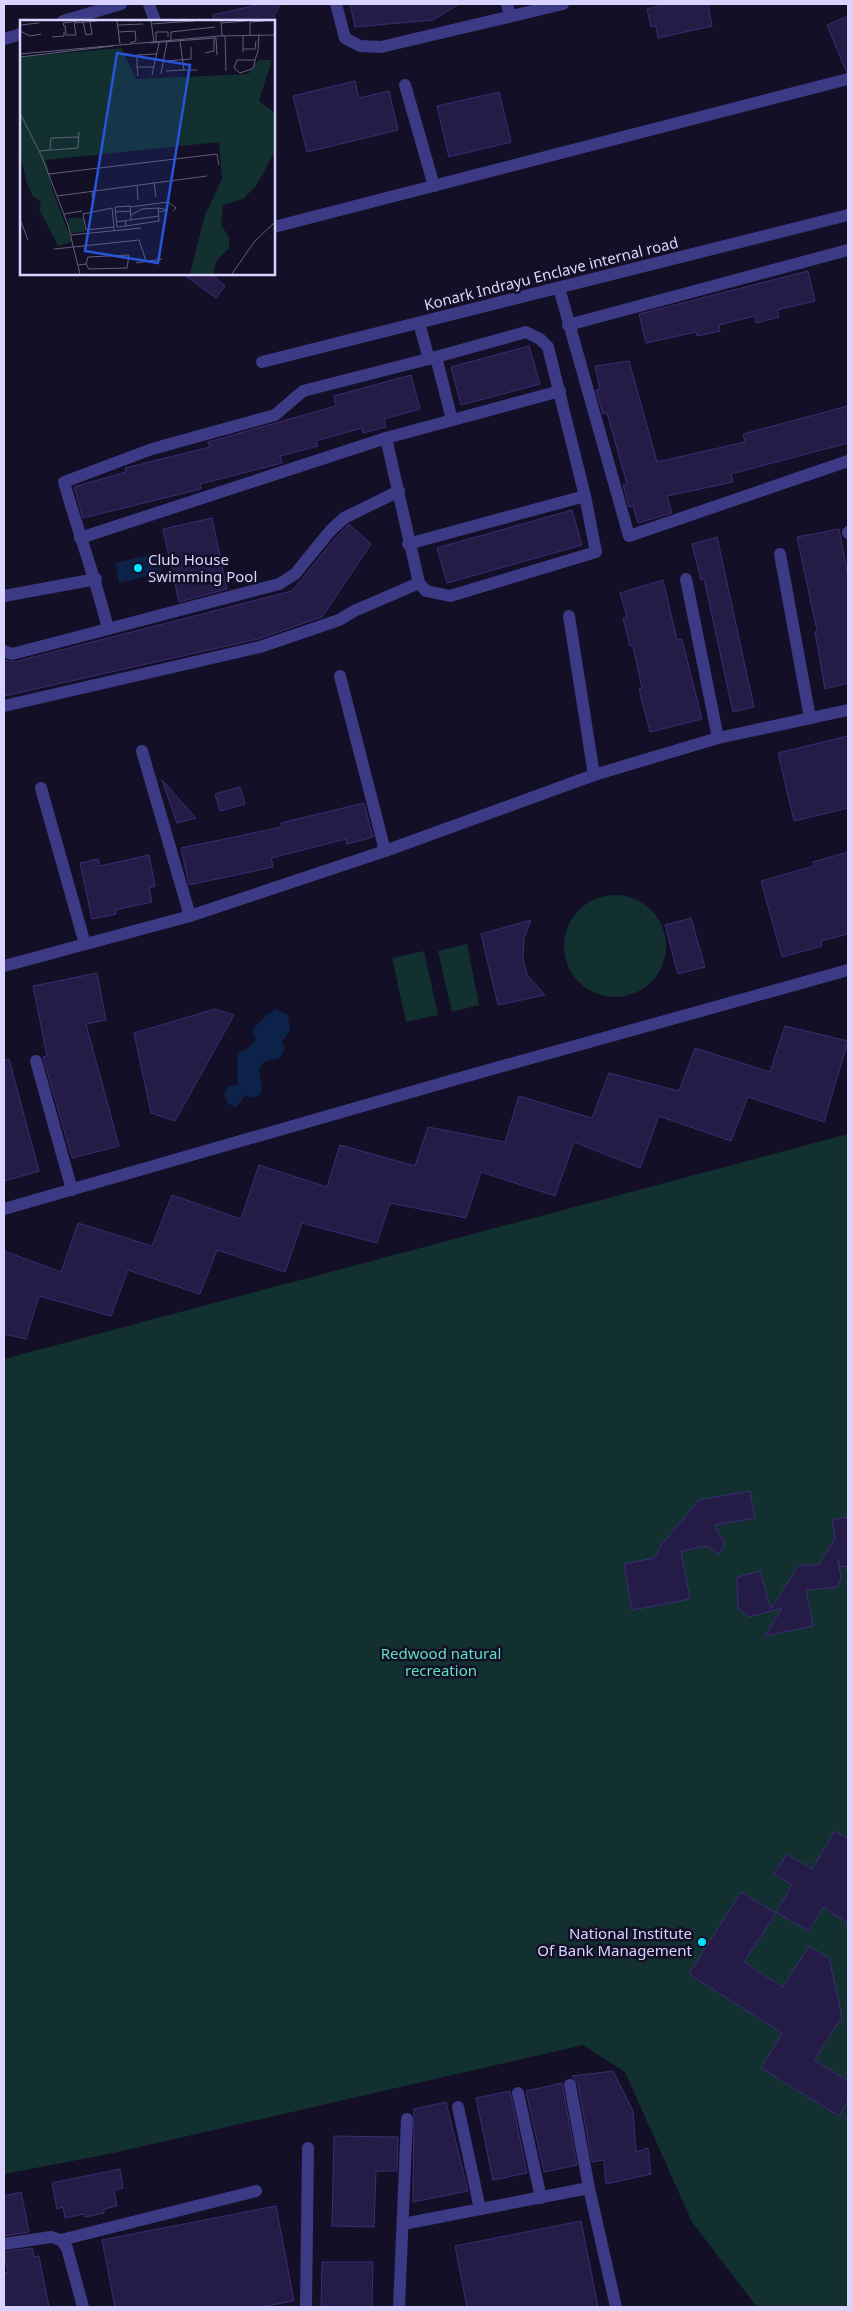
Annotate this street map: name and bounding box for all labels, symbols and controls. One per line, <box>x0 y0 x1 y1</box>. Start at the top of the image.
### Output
inset map <box>20 20 275 275</box>
street label: Konark Indrayu Enclave internal road <box>422 232 680 314</box>
place label: Club House Swimming Pool <box>148 549 257 586</box>
marker: Club House Swimming Pool <box>132 562 144 574</box>
park label: Redwood natural recreation <box>381 1643 501 1680</box>
place label: National Institute Of Bank Management <box>537 1923 693 1960</box>
marker: National Institute Of Bank Management <box>696 1936 708 1948</box>

